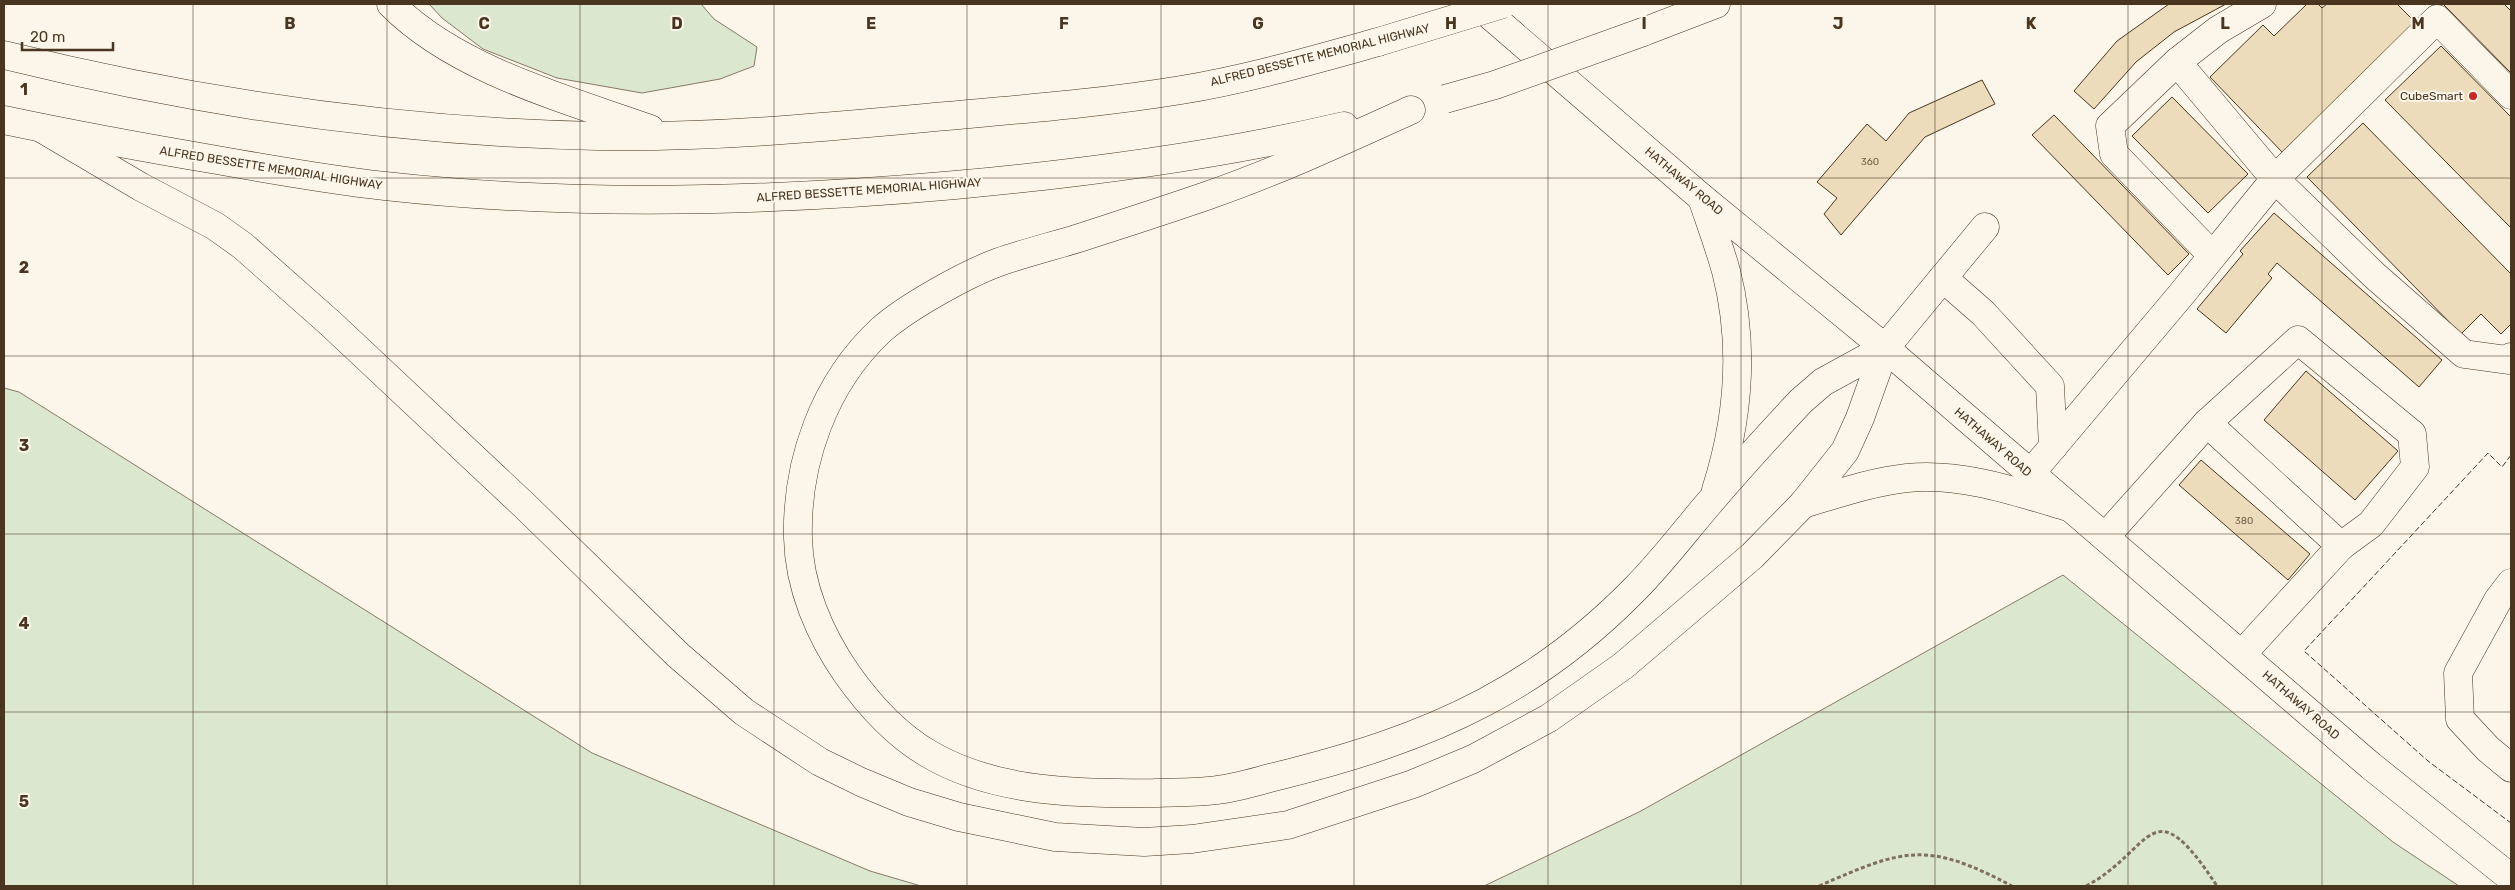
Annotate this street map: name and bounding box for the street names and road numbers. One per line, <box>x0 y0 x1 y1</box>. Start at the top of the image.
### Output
street label: ALFRED BESSETTE MEMORIAL HIGHWAY <box>1209 21 1431 89</box>
street label: ALFRED BESSETTE MEMORIAL HIGHWAY <box>159 143 384 193</box>
street label: HATHAWAY ROAD <box>1642 144 1726 218</box>
street label: ALFRED BESSETTE MEMORIAL HIGHWAY <box>756 175 982 205</box>
street label: HATHAWAY ROAD <box>1951 405 2035 479</box>
street label: HATHAWAY ROAD <box>2259 668 2343 742</box>

